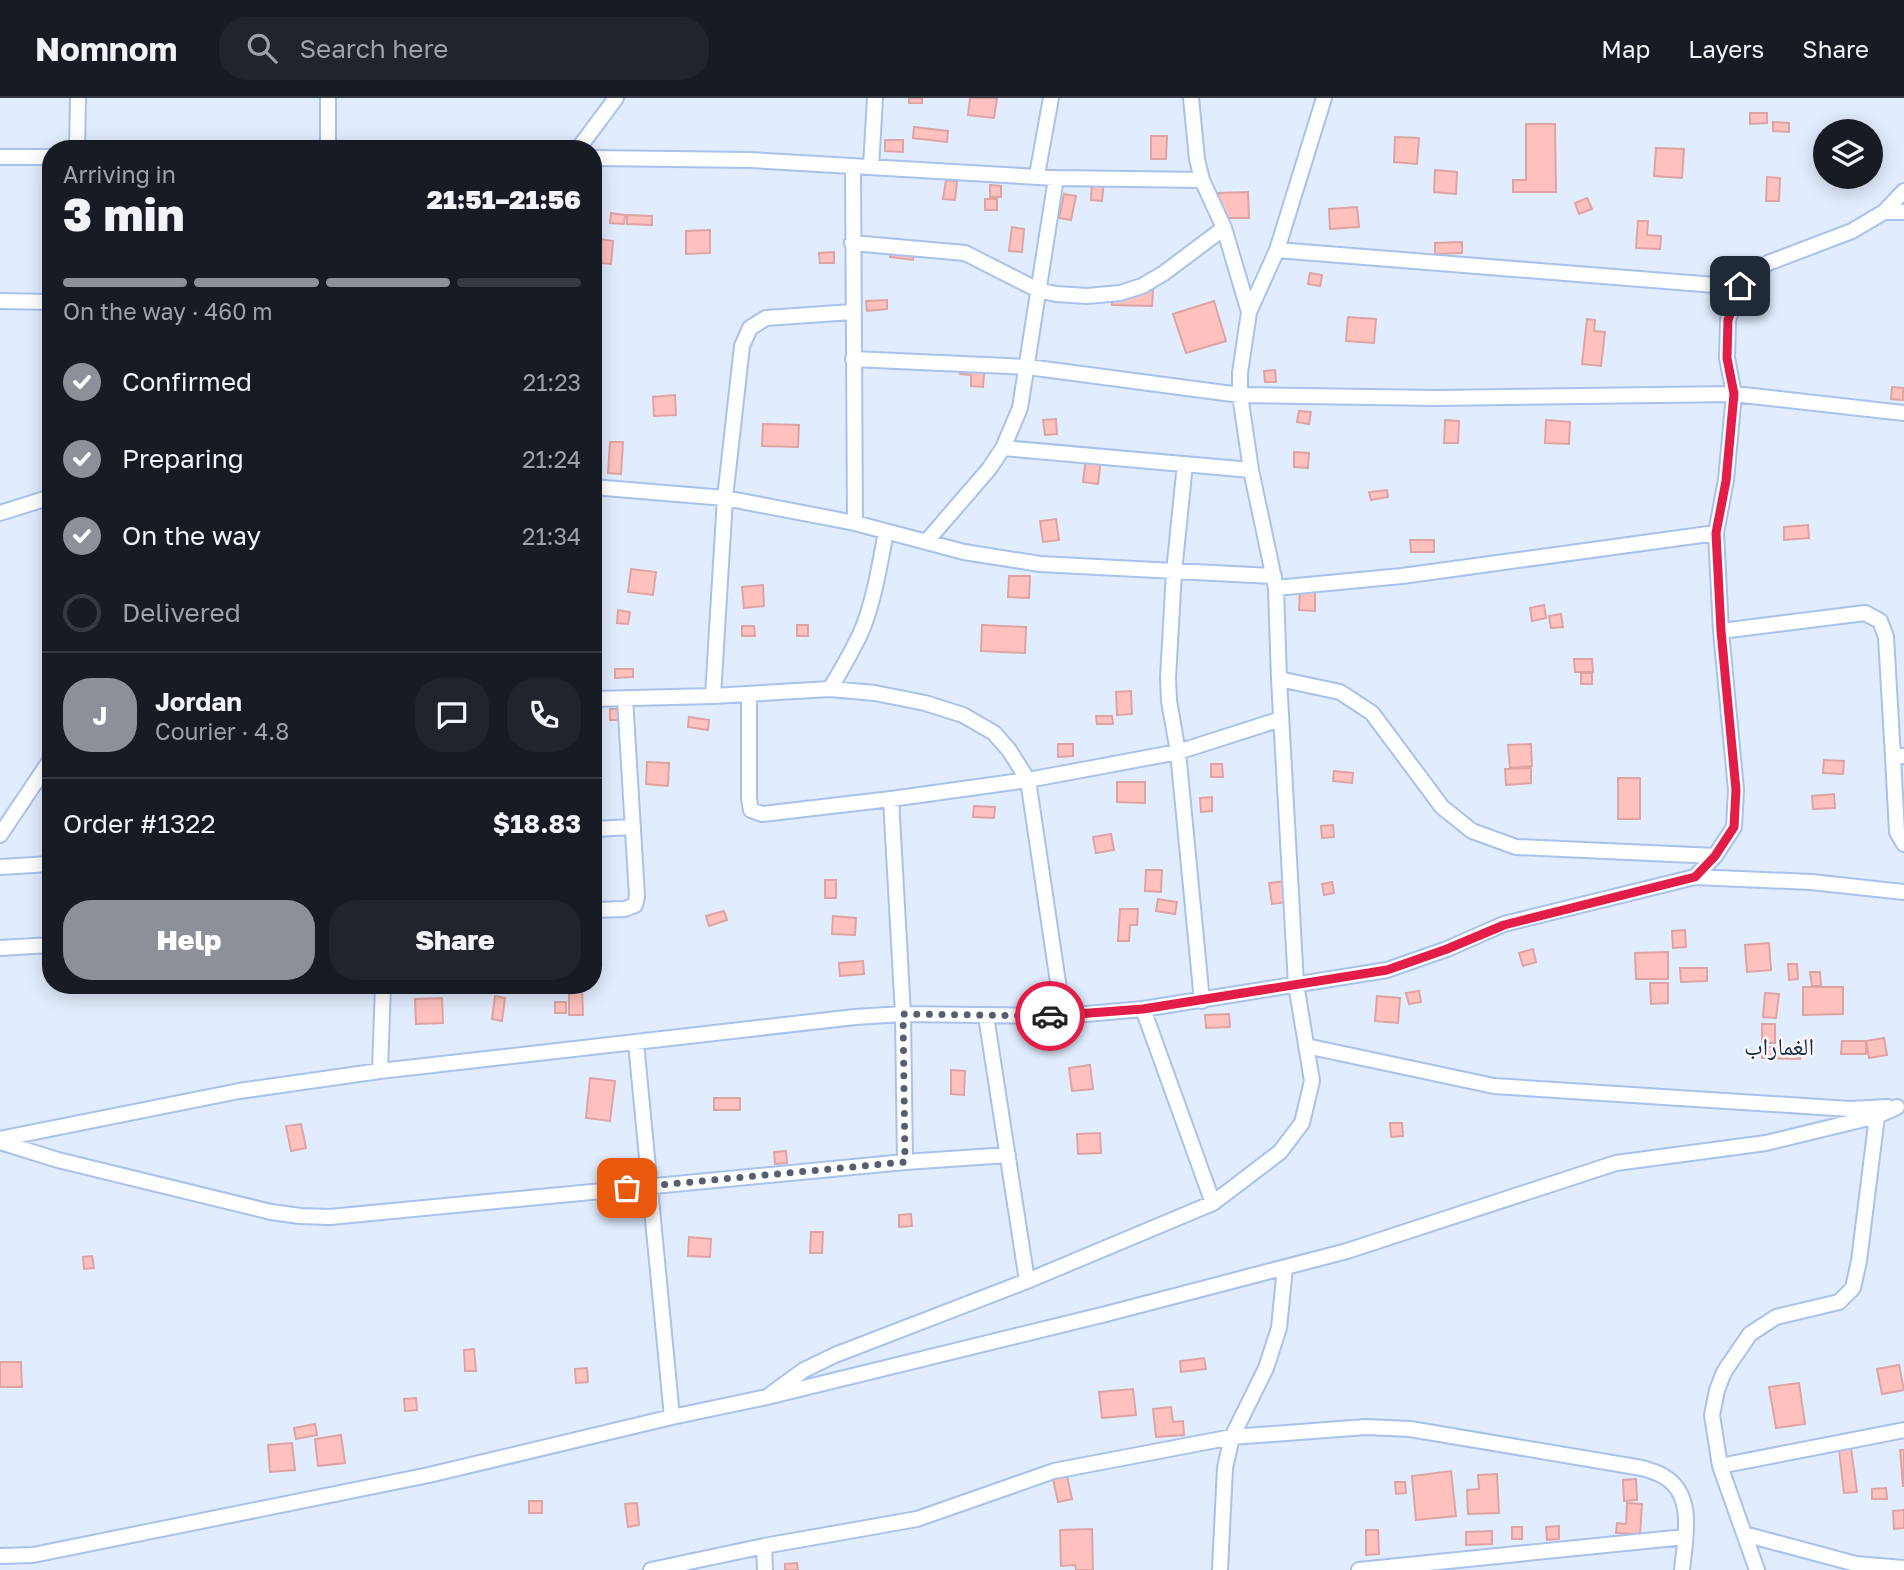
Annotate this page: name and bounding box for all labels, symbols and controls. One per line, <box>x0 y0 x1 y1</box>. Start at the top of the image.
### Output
search box <box>219 17 709 80</box>
text: Nomnom <box>35 29 177 68</box>
icon: search <box>243 29 281 67</box>
text: Search here <box>299 33 448 64</box>
text: Map <box>1601 34 1650 63</box>
text: Layers <box>1688 34 1764 63</box>
text: Share <box>1802 34 1869 63</box>
map controls <box>1813 119 1883 189</box>
button: layers <box>1813 119 1883 189</box>
text: Arriving in <box>63 160 176 188</box>
text: 21:51–21:56 <box>427 184 581 215</box>
text: 3 min <box>63 186 185 241</box>
pin <box>1710 256 1770 316</box>
icon: home <box>1721 267 1759 305</box>
text: On the way · 460 m <box>63 297 273 325</box>
icon: check <box>63 363 101 401</box>
text: Confirmed <box>122 366 252 397</box>
text: 21:23 <box>523 368 581 396</box>
icon: check <box>63 440 101 478</box>
text: Preparing <box>122 443 244 474</box>
text: 21:24 <box>522 445 581 473</box>
icon: check <box>63 517 101 555</box>
text: On the way <box>122 520 261 551</box>
text: 21:34 <box>522 522 581 550</box>
text: Delivered <box>122 597 241 628</box>
button: chat <box>415 678 489 752</box>
button: phone <box>507 678 581 752</box>
text: Jordan <box>155 686 242 717</box>
text: J <box>93 700 107 731</box>
text: Courier · 4.8 <box>155 717 289 745</box>
text: Order #1322 <box>63 808 216 839</box>
text: $18.83 <box>493 808 581 839</box>
button: Help <box>63 900 315 980</box>
button: Share <box>329 900 581 980</box>
courier <box>1015 981 1085 1051</box>
icon: car <box>1031 997 1069 1035</box>
district label: الغماراب <box>1744 1031 1814 1060</box>
pin <box>597 1158 657 1218</box>
icon: bag <box>608 1169 646 1207</box>

